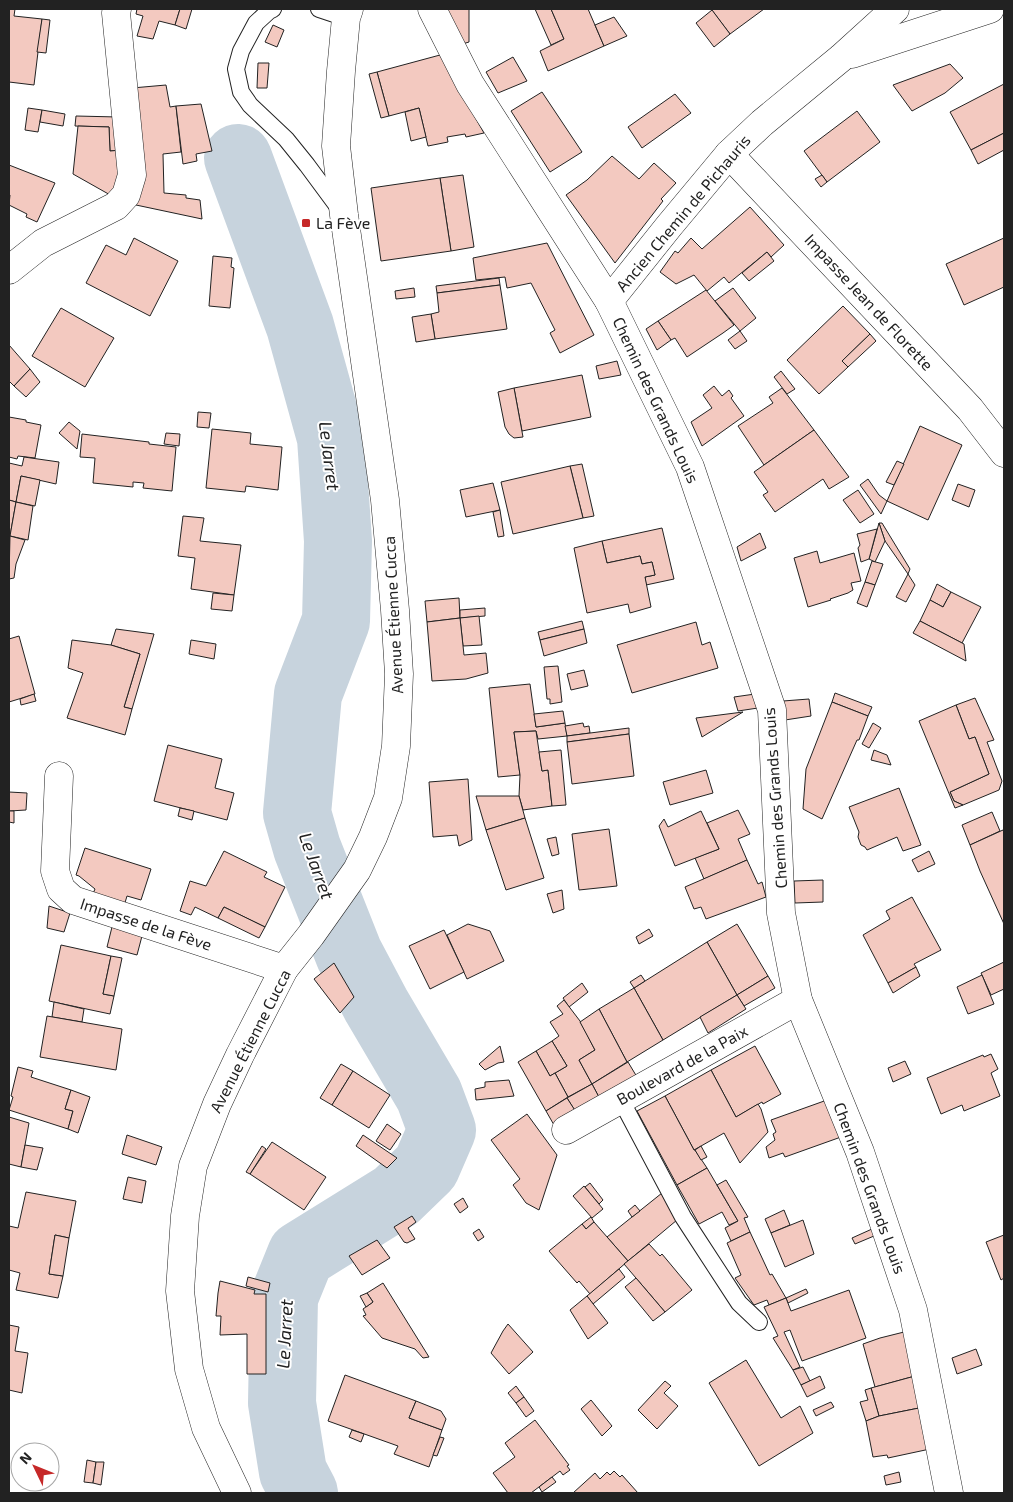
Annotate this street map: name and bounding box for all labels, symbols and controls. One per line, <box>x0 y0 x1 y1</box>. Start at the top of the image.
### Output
street label: Ancien Chemin de Pichauris <box>612 130 754 295</box>
place label: La Fève <box>316 213 370 232</box>
marker: La Fève <box>300 217 312 229</box>
street label: Impasse Jean de Florette <box>801 230 938 374</box>
street label: Chemin des Grands Louis <box>610 314 703 486</box>
water label: Le Jarret <box>315 420 345 492</box>
street label: Avenue Étienne Cucca <box>379 536 406 694</box>
street label: Chemin des Grands Louis <box>759 707 790 889</box>
water label: Le Jarret <box>295 829 339 902</box>
street label: Impasse de la Fève <box>78 893 214 954</box>
street label: Avenue Étienne Cucca <box>205 966 294 1116</box>
street label: Boulevard de la Paix <box>613 1020 751 1108</box>
street label: Chemin des Grands Louis <box>831 1099 910 1276</box>
water label: Le Jarret <box>271 1298 297 1369</box>
north arrow <box>10 1442 60 1492</box>
text: N <box>15 1448 35 1467</box>

